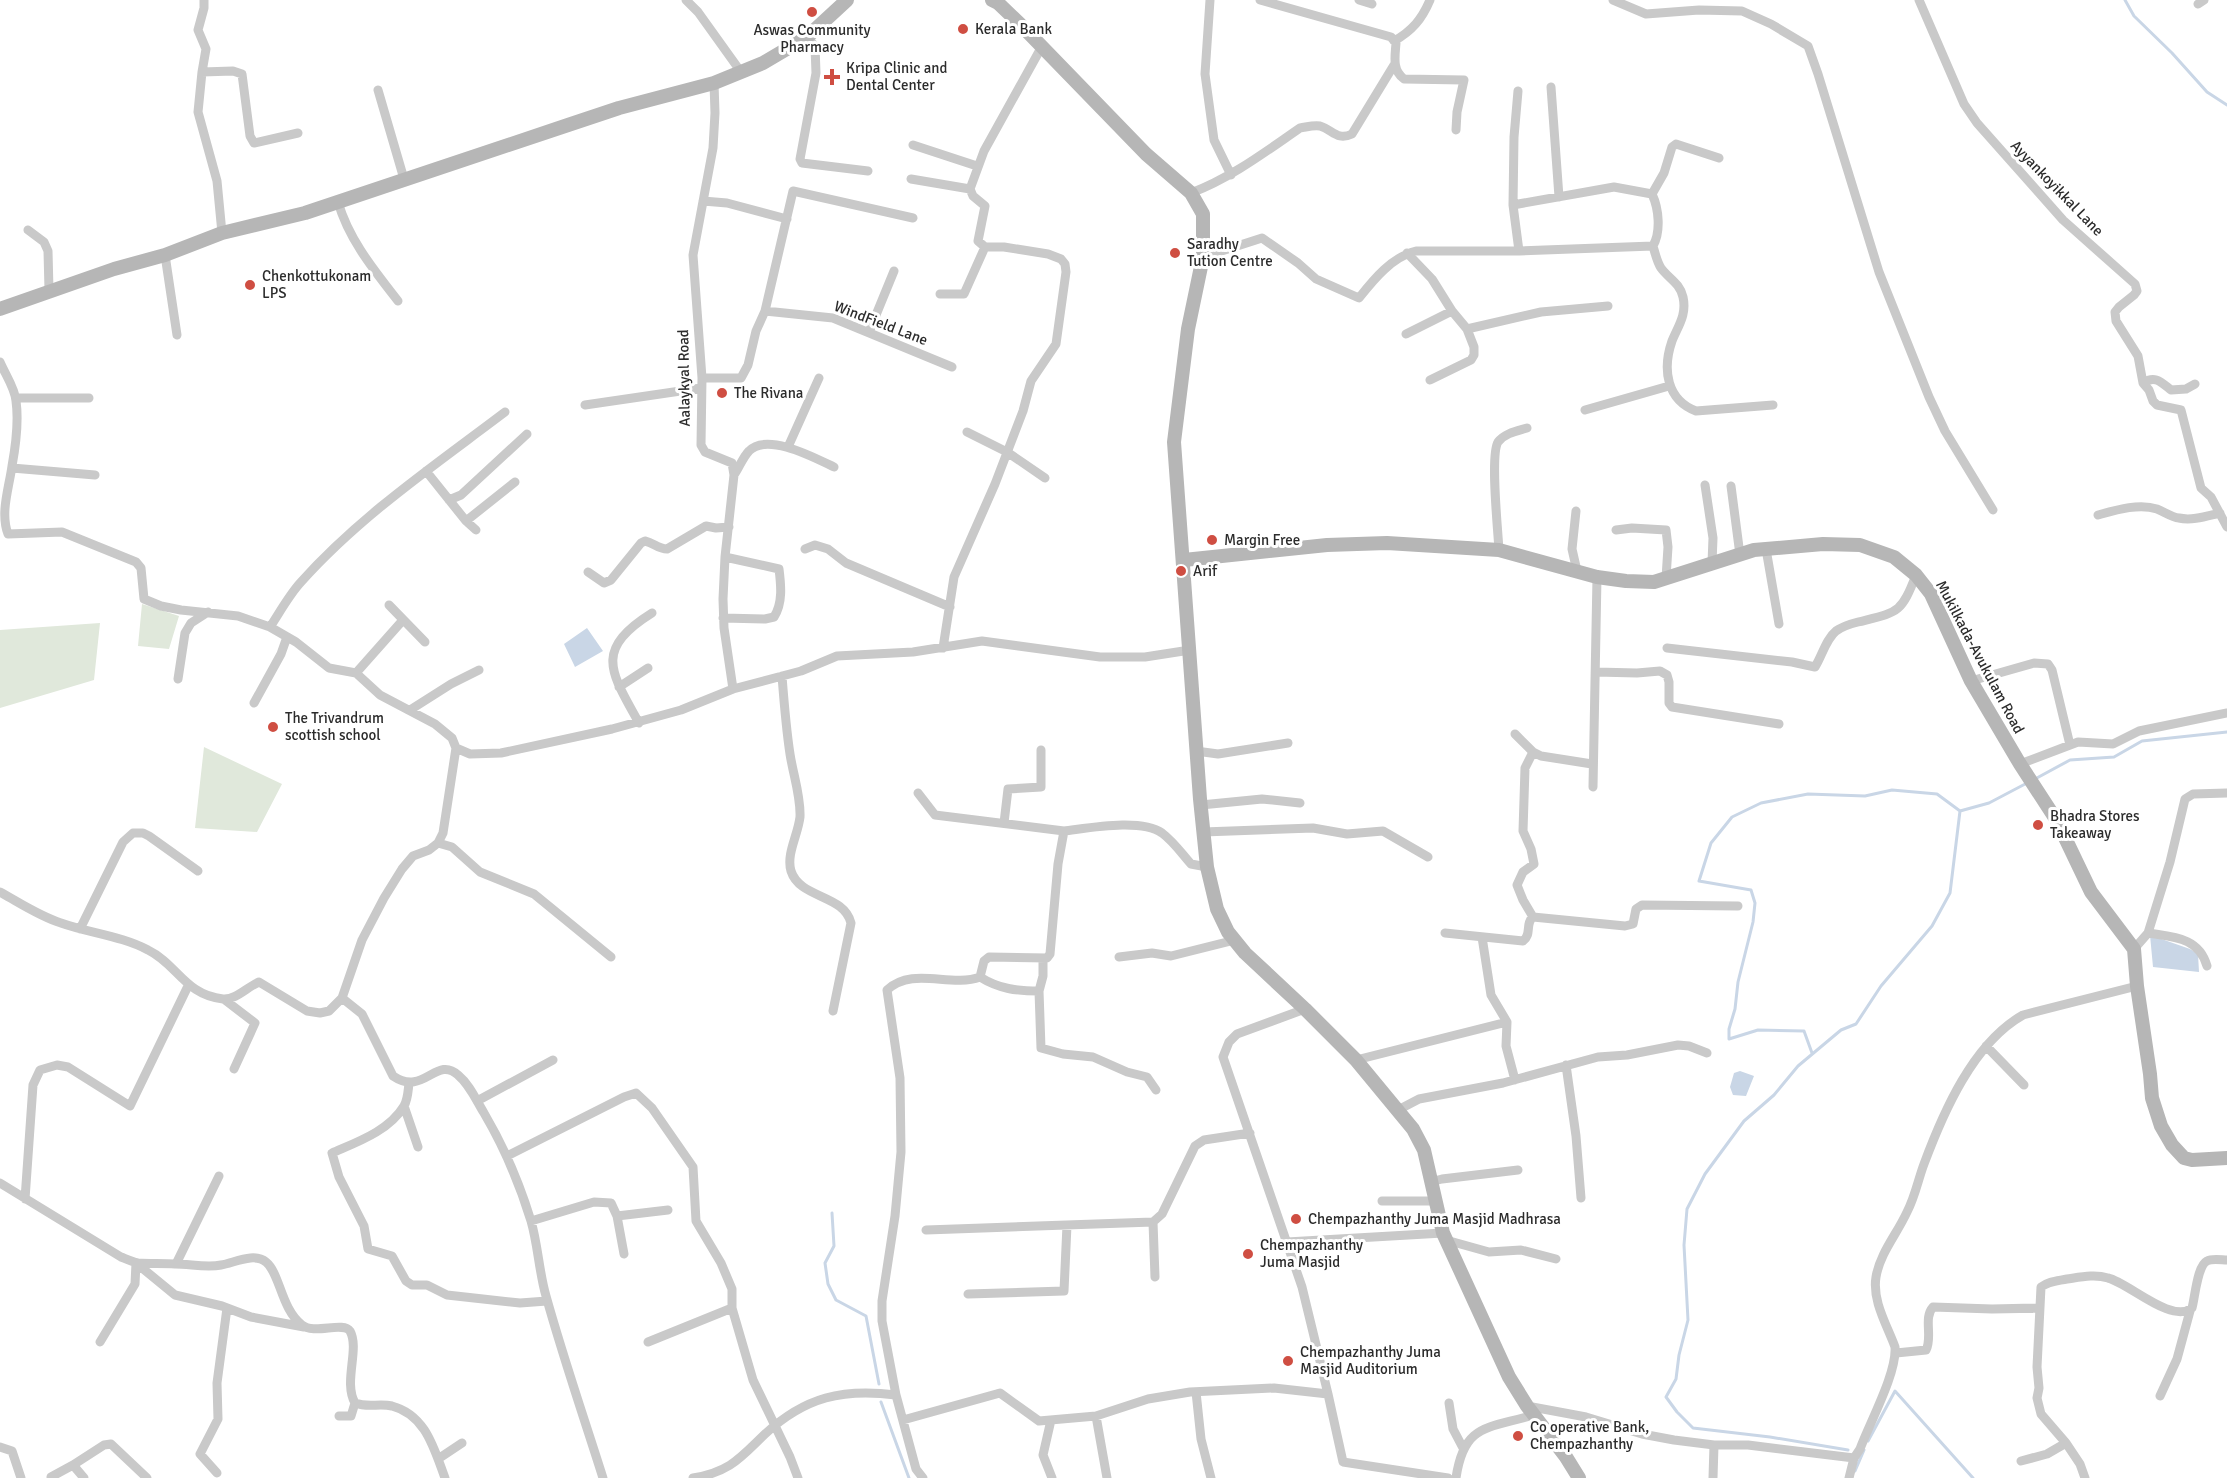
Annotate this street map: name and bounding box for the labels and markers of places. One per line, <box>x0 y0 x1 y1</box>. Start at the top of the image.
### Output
marker: Aswas Community Pharmacy <box>805 5 819 19</box>
place label: Kerala Bank <box>975 20 1052 38</box>
place label: Aswas Community Pharmacy <box>753 21 871 56</box>
marker: Kerala Bank <box>956 22 970 36</box>
place label: Kripa Clinic and Dental Center <box>846 59 947 94</box>
marker: Kripa Clinic and Dental Center <box>823 68 841 86</box>
place label: Saradhy Tution Centre <box>1187 235 1273 270</box>
marker: Saradhy Tution Centre <box>1168 246 1182 260</box>
place label: Chenkottukonam LPS <box>262 267 371 302</box>
marker: Chenkottukonam LPS <box>243 278 257 292</box>
place label: The Rivana <box>734 384 803 402</box>
marker: The Rivana <box>715 386 729 400</box>
place label: Margin Free <box>1224 531 1300 549</box>
marker: Margin Free <box>1205 533 1219 547</box>
place label: Arif <box>1193 562 1218 580</box>
marker: Arif <box>1174 564 1188 578</box>
place label: The Trivandrum scottish school <box>285 709 384 744</box>
marker: The Trivandrum scottish school <box>266 720 280 734</box>
place label: Bhadra Stores Takeaway <box>2050 807 2140 842</box>
marker: Bhadra Stores Takeaway <box>2031 818 2045 832</box>
place label: Chempazhanthy Juma Masjid Madhrasa <box>1308 1210 1561 1228</box>
marker: Chempazhanthy Juma Masjid Madhrasa <box>1289 1212 1303 1226</box>
place label: Chempazhanthy Juma Masjid <box>1260 1236 1363 1271</box>
marker: Chempazhanthy Juma Masjid <box>1241 1247 1255 1261</box>
place label: Chempazhanthy Juma Masjid Auditorium <box>1300 1343 1441 1378</box>
marker: Chempazhanthy Juma Masjid Auditorium <box>1281 1354 1295 1368</box>
place label: Co operative Bank, Chempazhanthy <box>1530 1418 1649 1453</box>
marker: Co operative Bank, Chempazhanthy <box>1511 1429 1525 1443</box>

